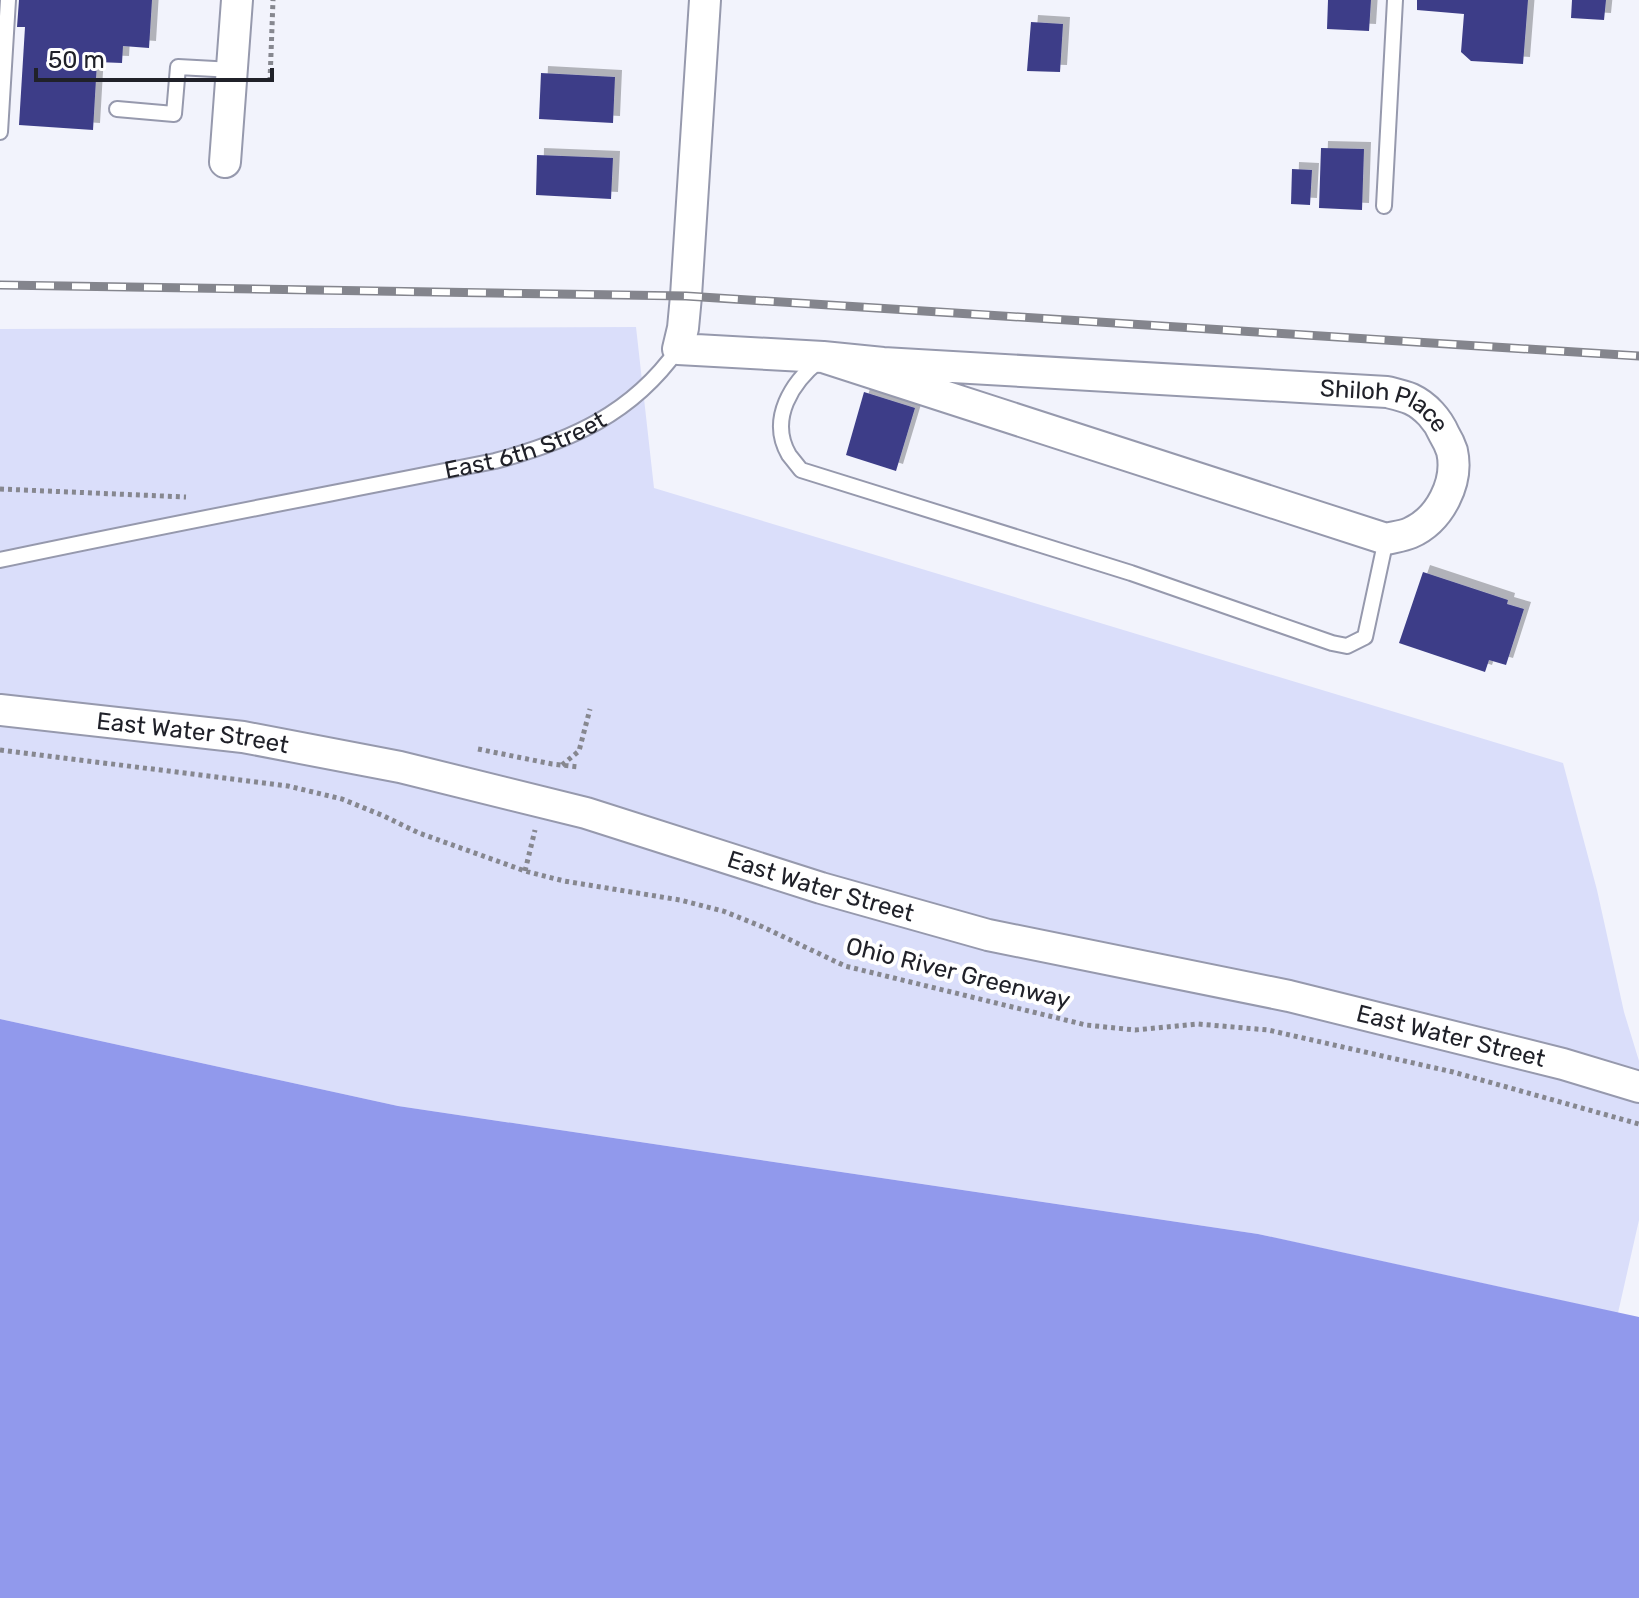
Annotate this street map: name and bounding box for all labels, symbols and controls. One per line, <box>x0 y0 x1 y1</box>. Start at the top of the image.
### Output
scale bar <box>36 32 272 82</box>
text: 50 m <box>48 46 105 74</box>
street label: Shiloh Place <box>1319 374 1454 437</box>
street label: East 6th Street <box>442 406 611 485</box>
street label: East Water Street <box>95 707 291 759</box>
street label: East Water Street <box>724 845 917 928</box>
street label: Ohio River Greenway <box>843 932 1073 1014</box>
street label: East Water Street <box>1354 999 1548 1073</box>

